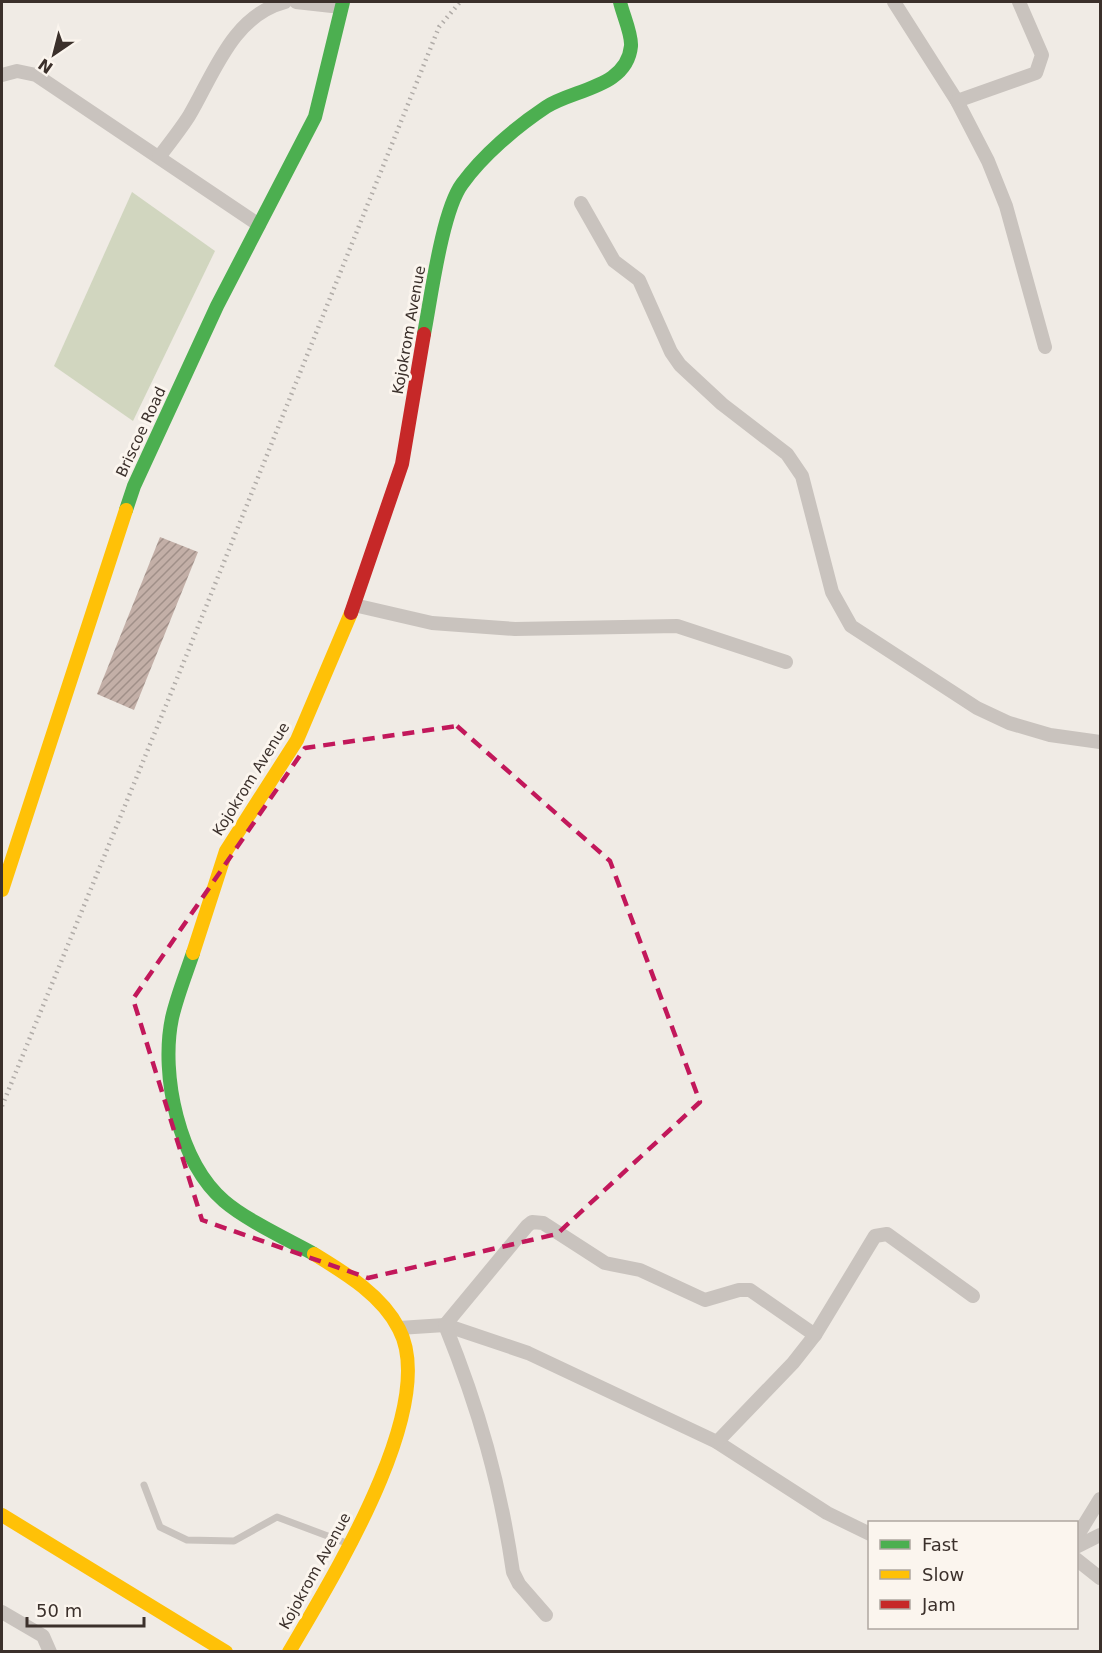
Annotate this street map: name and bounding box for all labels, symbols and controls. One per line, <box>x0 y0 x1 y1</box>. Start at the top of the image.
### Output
north arrow <box>24 24 84 84</box>
text: N <box>35 54 57 77</box>
street label: Kojokrom Avenue <box>389 264 429 396</box>
street label: Briscoe Road <box>112 384 170 480</box>
street label: Kojokrom Avenue <box>209 719 293 839</box>
street label: Kojokrom Avenue <box>276 1510 354 1632</box>
legend <box>868 1521 1078 1629</box>
text: Fast <box>922 1534 958 1555</box>
text: Slow <box>922 1564 964 1585</box>
scale bar <box>27 1590 144 1628</box>
text: Jam <box>921 1594 956 1615</box>
text: 50 m <box>36 1600 82 1621</box>

